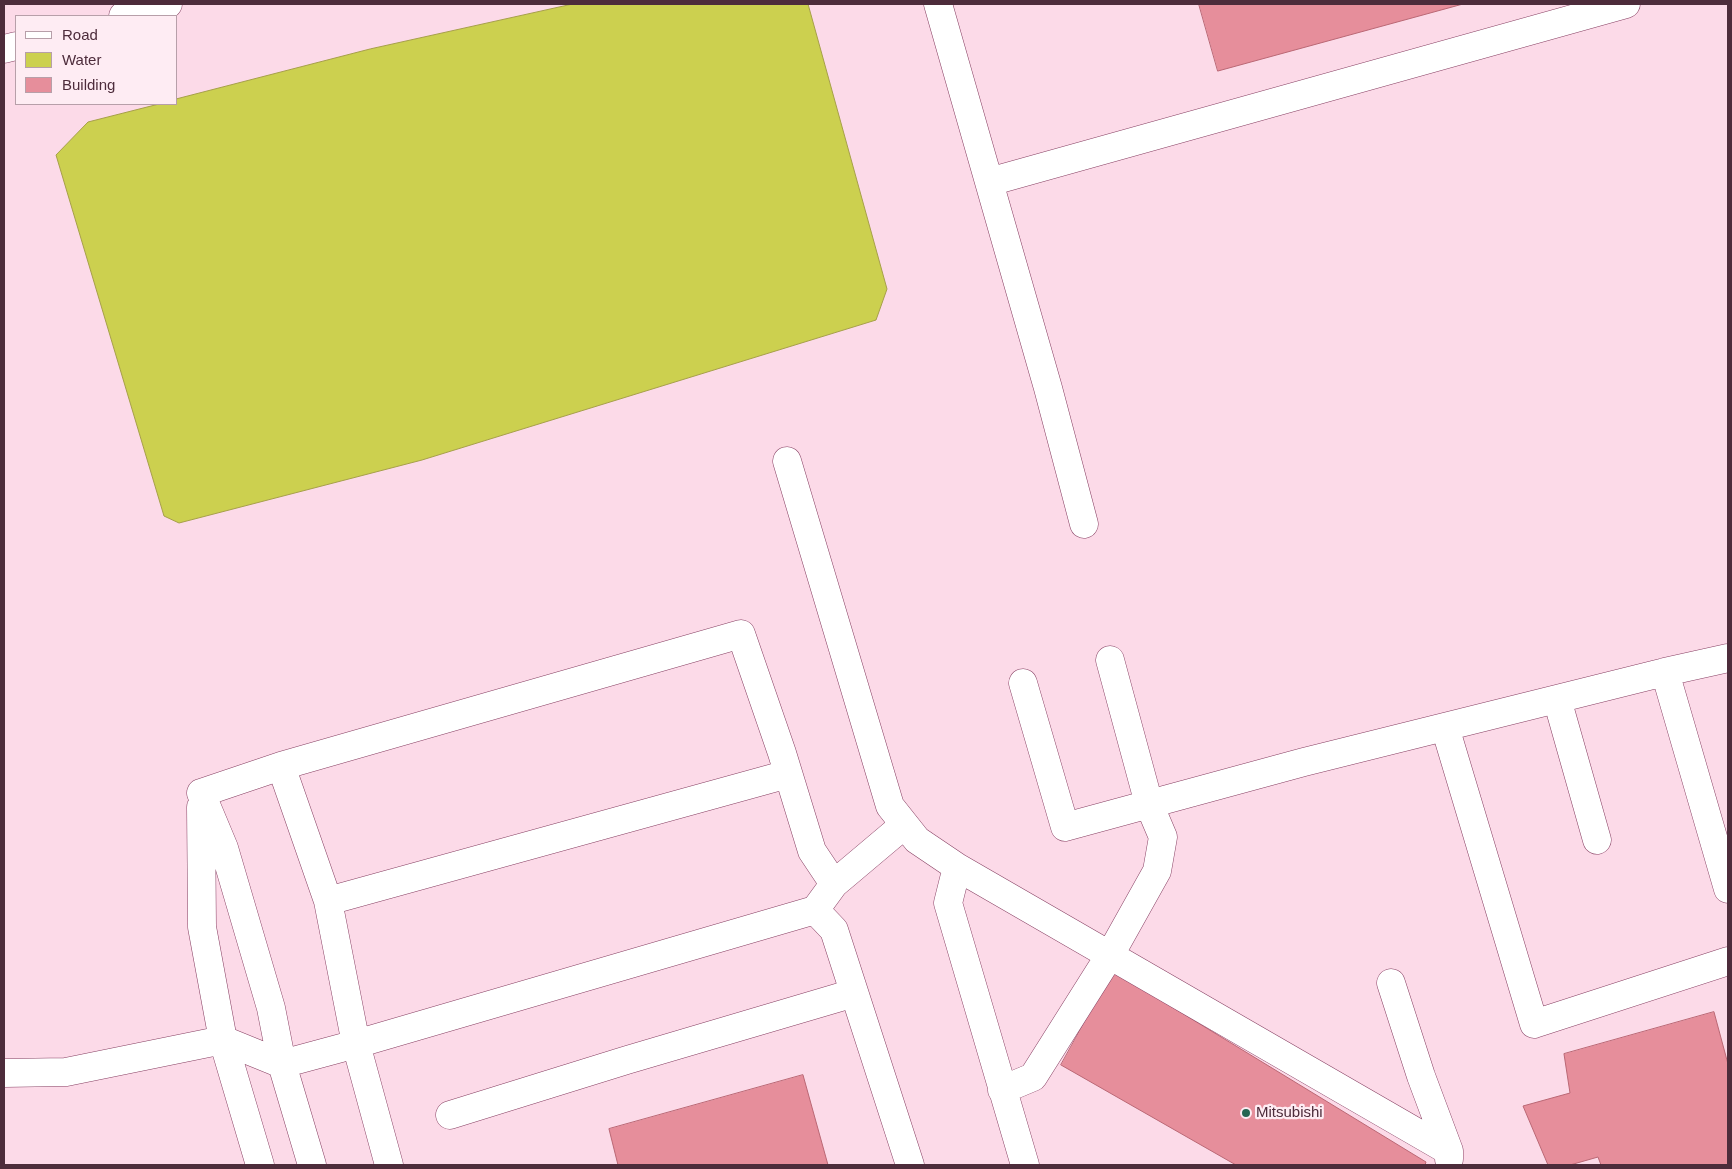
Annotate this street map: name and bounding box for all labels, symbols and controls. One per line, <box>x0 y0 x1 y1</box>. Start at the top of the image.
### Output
legend <box>15 15 178 105</box>
text: Road <box>62 26 98 43</box>
text: Water <box>62 51 101 68</box>
text: Building <box>62 76 115 93</box>
place label: Mitsubishi <box>1256 1104 1323 1122</box>
marker: Mitsubishi <box>1240 1107 1252 1119</box>

